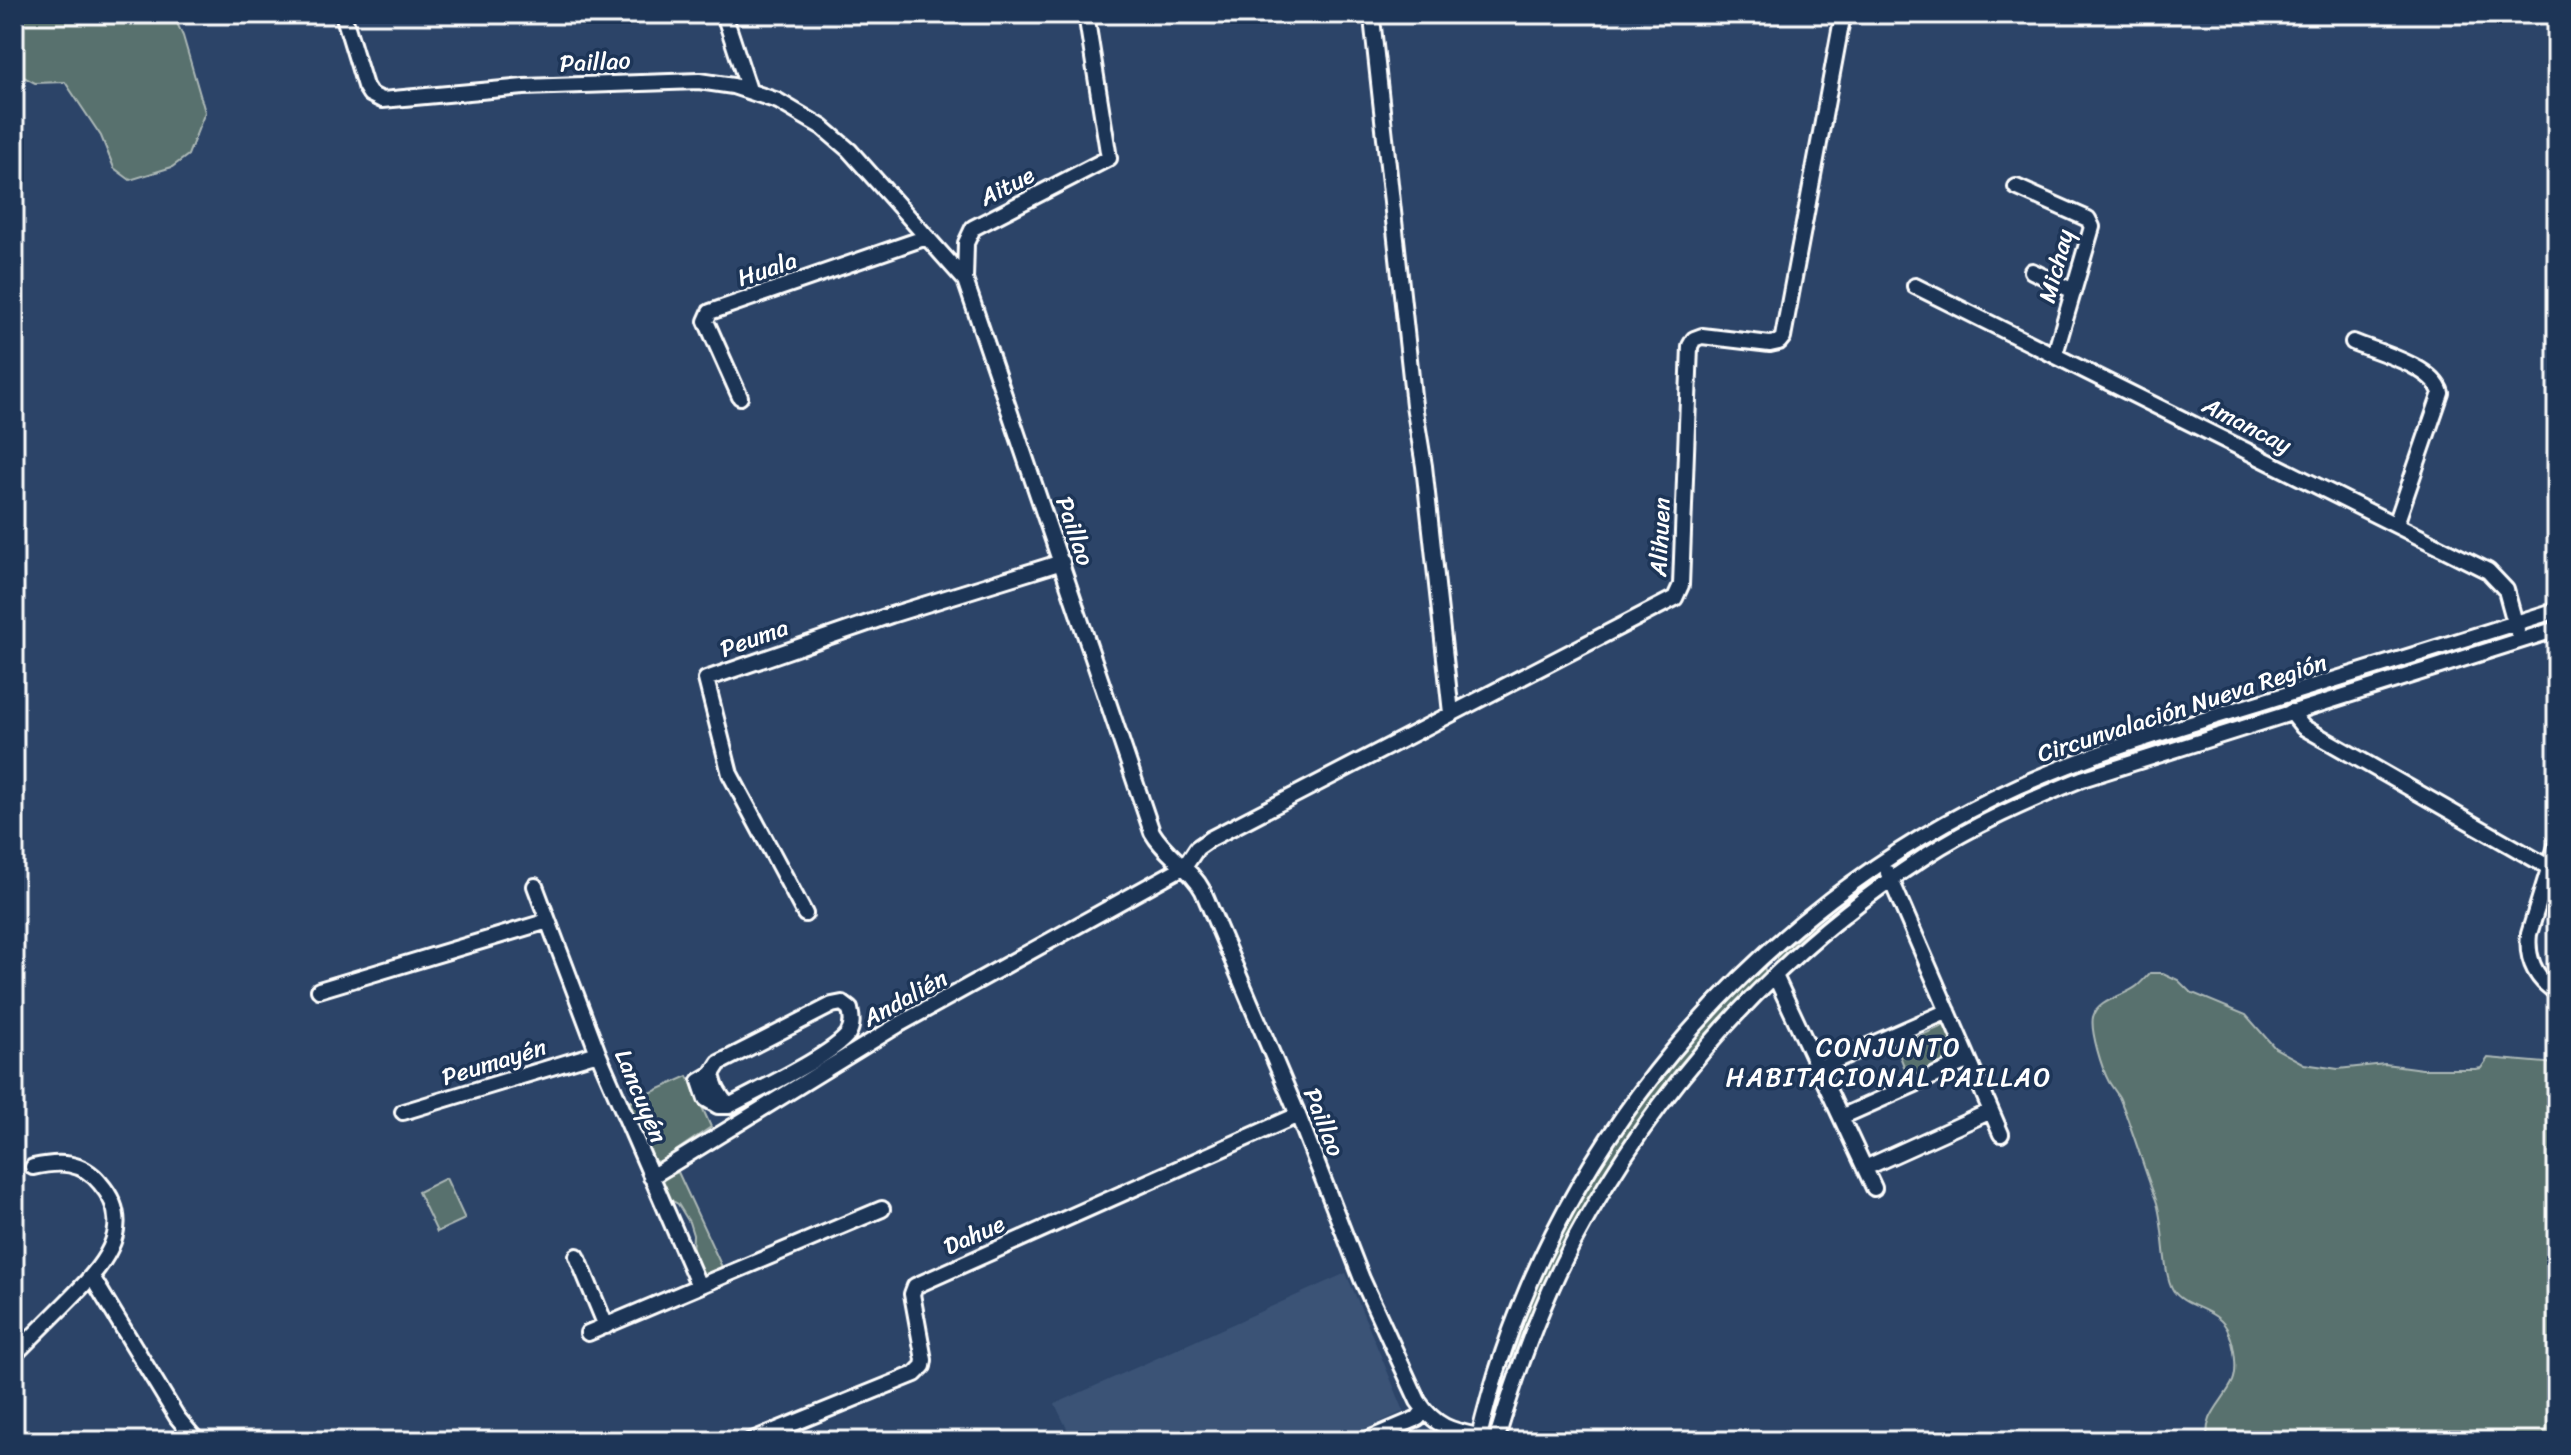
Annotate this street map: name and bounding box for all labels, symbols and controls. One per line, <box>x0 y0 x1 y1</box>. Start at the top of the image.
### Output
street label: Paillao <box>558 39 632 85</box>
street label: Aitue <box>971 154 1042 218</box>
street label: Michay <box>2026 224 2086 308</box>
street label: Huala <box>731 239 803 299</box>
street label: Amancay <box>2194 384 2300 466</box>
street label: Paillao <box>1044 491 1106 571</box>
street label: Alihuen <box>1637 496 1683 579</box>
street label: Peuma <box>714 606 794 670</box>
street label: Circunvalación Nueva Región <box>2032 641 2332 775</box>
street label: Andalién <box>854 957 956 1039</box>
district label: CONJUNTO HABITACIONAL PAILLAO <box>1726 1024 2052 1100</box>
street label: Peumayén <box>436 1026 552 1098</box>
street label: Lancuyén <box>602 1042 680 1150</box>
street label: Paillao <box>1291 1081 1357 1163</box>
street label: Dahue <box>936 1203 1012 1267</box>

